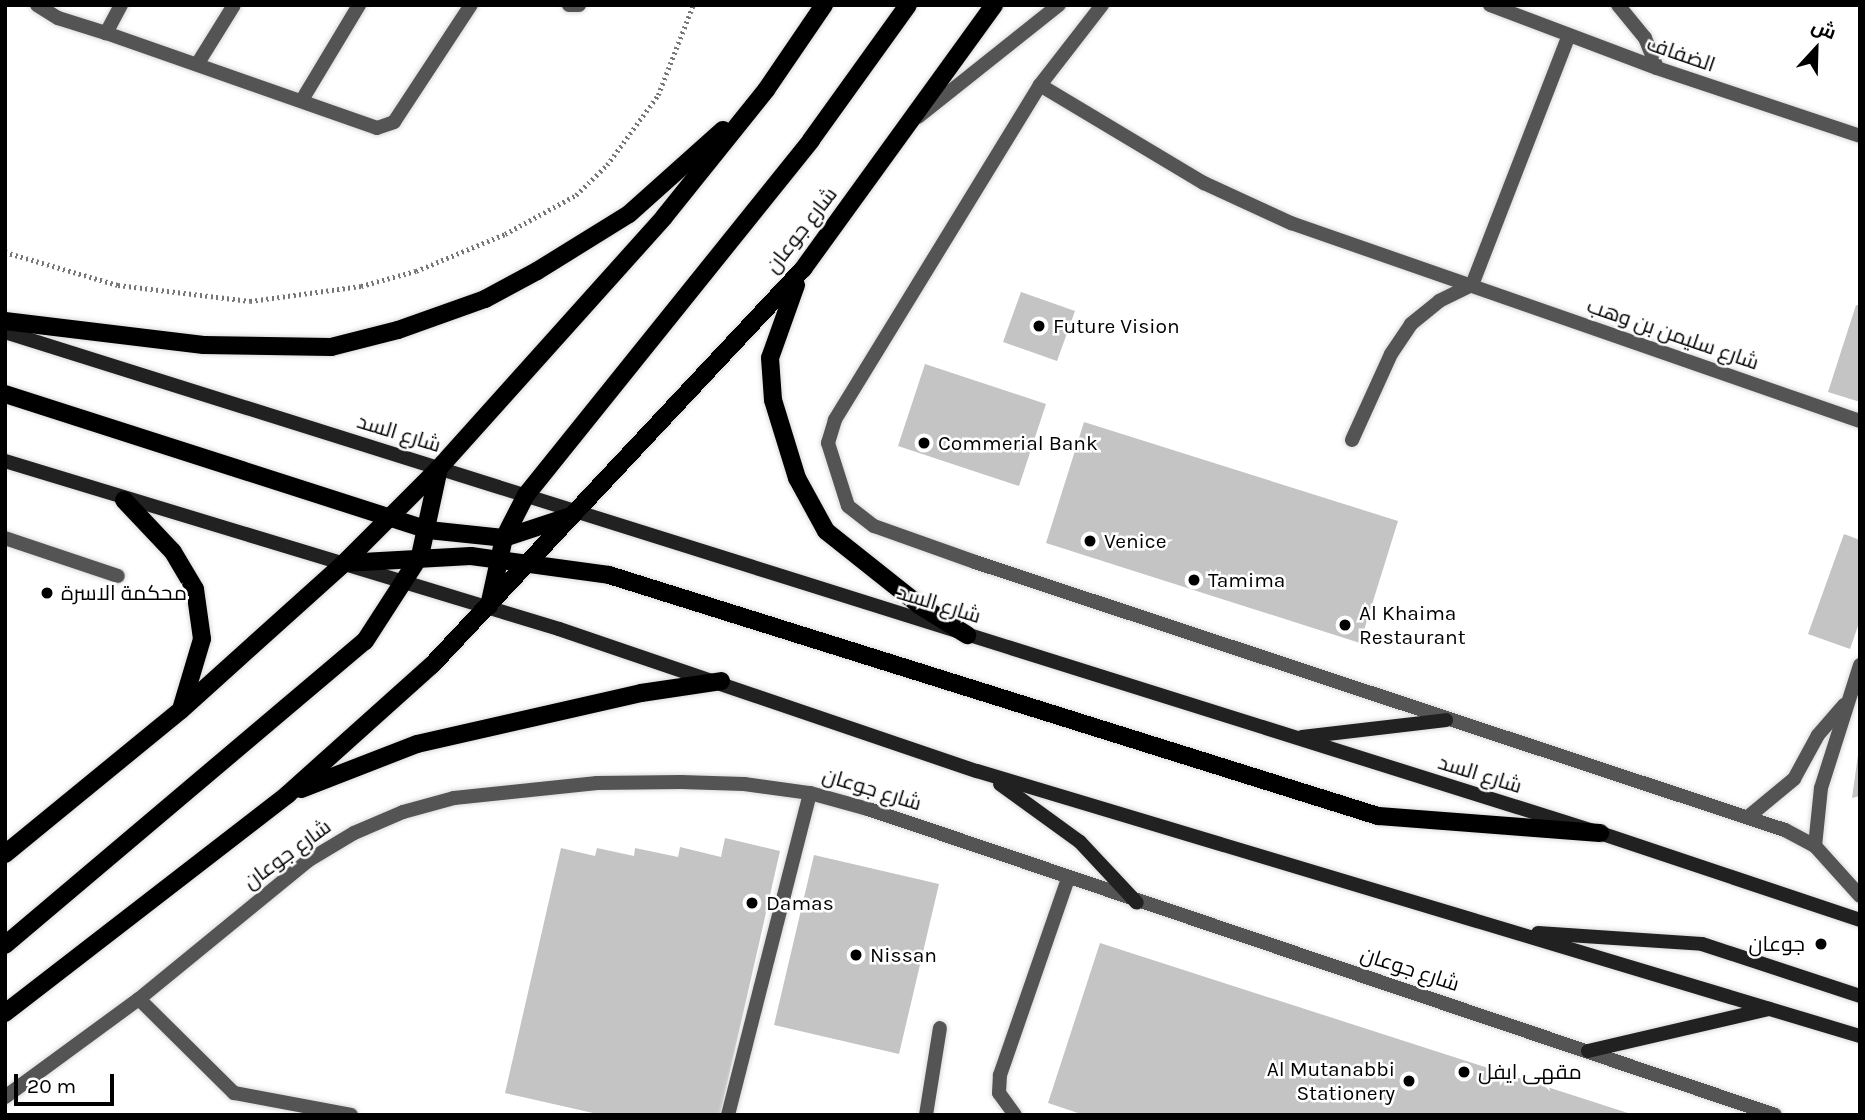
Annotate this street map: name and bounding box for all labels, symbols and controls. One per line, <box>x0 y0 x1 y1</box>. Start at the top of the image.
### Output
north arrow <box>1781 14 1851 84</box>
text: ش <box>1808 15 1839 44</box>
street label: الضفاف <box>1644 31 1718 77</box>
street label: شارع جوعان <box>760 182 842 278</box>
street label: شارع سليمن بن وهب <box>1584 293 1762 375</box>
place label: Future Vision <box>1053 313 1180 339</box>
marker: Future Vision <box>1031 318 1047 334</box>
street label: شارع السد <box>354 408 444 458</box>
place label: Commerial Bank <box>938 430 1098 456</box>
marker: Commerial Bank <box>916 435 932 451</box>
place label: Venice <box>1104 528 1166 554</box>
marker: Venice <box>1082 533 1098 549</box>
place label: Tamima <box>1208 567 1285 593</box>
marker: Tamima <box>1186 572 1202 588</box>
street label: شارع السد <box>894 579 984 629</box>
place label: محكمة الاسرة <box>61 580 187 606</box>
marker: محكمة الاسرة <box>39 585 55 601</box>
place label: Al Khaima Restaurant <box>1359 600 1466 650</box>
marker: Al Khaima Restaurant <box>1337 617 1353 633</box>
street label: شارع السد <box>1435 749 1525 799</box>
street label: شارع جوعان <box>820 762 924 816</box>
street label: شارع جوعان <box>238 814 336 894</box>
place label: Damas <box>766 890 834 916</box>
marker: Damas <box>744 895 760 911</box>
place label: جوعان <box>1749 931 1805 957</box>
marker: جوعان <box>1811 934 1831 954</box>
street label: شارع جوعان <box>1358 941 1462 997</box>
place label: Nissan <box>870 942 937 968</box>
marker: Nissan <box>848 947 864 963</box>
place label: Al Mutanabbi Stationery <box>1267 1056 1395 1106</box>
place label: مقهى ايفل <box>1478 1059 1582 1085</box>
scale bar <box>18 1060 117 1104</box>
marker: مقهى ايفل <box>1456 1064 1472 1080</box>
marker: Al Mutanabbi Stationery <box>1401 1073 1417 1089</box>
text: 20 m <box>27 1074 76 1098</box>

